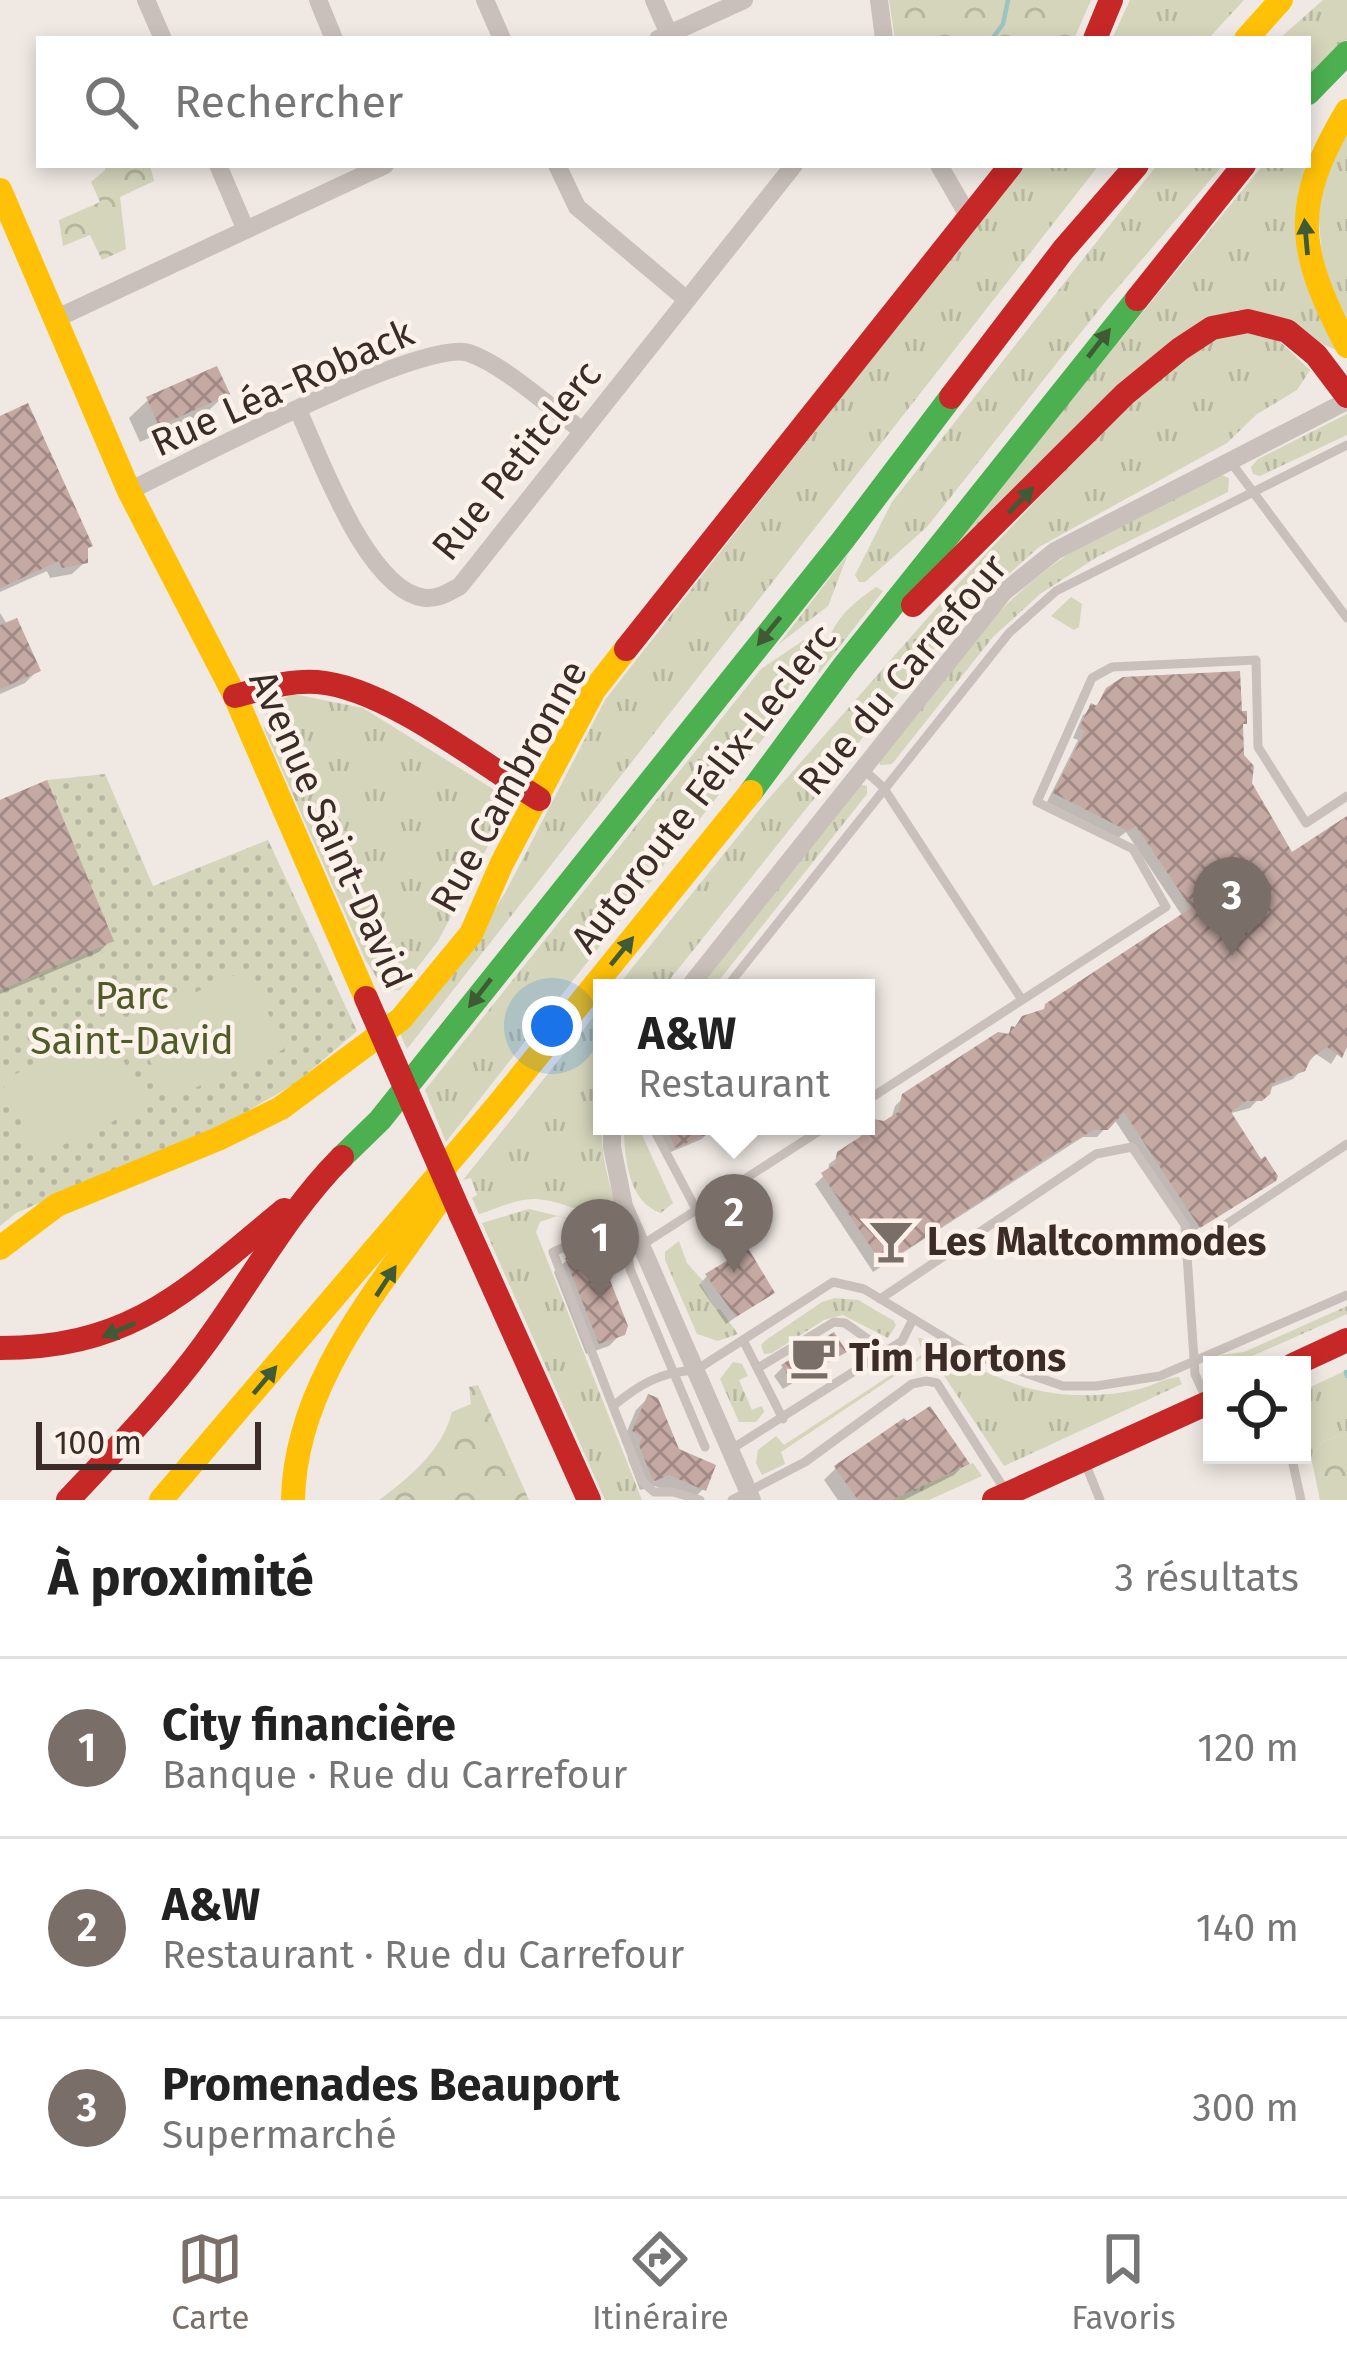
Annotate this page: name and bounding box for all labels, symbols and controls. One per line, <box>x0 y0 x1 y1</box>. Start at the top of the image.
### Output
search box <box>36 36 1311 168</box>
icon: search <box>78 69 144 135</box>
text: Rechercher <box>174 75 403 129</box>
one-way arrow <box>1296 218 1315 256</box>
street label: Rue Léa-Roback <box>144 310 421 466</box>
one-way arrow <box>1086 328 1110 359</box>
street label: Rue Petitclerc <box>422 352 611 569</box>
one-way arrow <box>1006 485 1034 514</box>
street label: Rue du Carrefour <box>789 545 1017 804</box>
street label: Autoroute Félix-Leclerc <box>561 615 846 962</box>
one-way arrow <box>757 616 782 647</box>
street label: Rue Cambronne <box>421 653 597 920</box>
street label: Avenue Saint-David <box>239 663 421 996</box>
pin: 3 <box>1193 857 1271 956</box>
one-way arrow <box>609 935 634 966</box>
park label: Parc Saint-David <box>30 973 234 1064</box>
one-way arrow <box>468 978 493 1009</box>
popup <box>593 979 875 1135</box>
your location <box>522 996 582 1056</box>
text: A&W <box>638 1007 736 1061</box>
text: Restaurant <box>638 1061 830 1107</box>
pin: 2 <box>695 1174 773 1273</box>
pin: 1 <box>561 1199 639 1298</box>
bar icon: Les Maltcommodes <box>866 1216 916 1266</box>
place label: Les Maltcommodes <box>927 1219 1267 1265</box>
one-way arrow <box>374 1265 396 1298</box>
one-way arrow <box>101 1321 137 1340</box>
cafe icon: Tim Hortons <box>788 1332 838 1382</box>
place label: Tim Hortons <box>849 1335 1066 1381</box>
map controls <box>1203 1356 1311 1464</box>
button: locate <box>1203 1356 1311 1464</box>
one-way arrow <box>252 1365 278 1395</box>
scale bar <box>36 1416 261 1469</box>
text: 100 m <box>54 1423 142 1463</box>
text: À proximité <box>48 1547 314 1609</box>
text: 3 résultats <box>1114 1555 1299 1601</box>
text: City financière <box>162 1698 456 1752</box>
text: 1 <box>78 1725 96 1771</box>
text: 120 m <box>1197 1725 1299 1771</box>
text: Banque · Rue du Carrefour <box>162 1752 627 1798</box>
text: A&W <box>162 1878 260 1932</box>
text: 2 <box>77 1905 97 1951</box>
text: 140 m <box>1196 1905 1299 1951</box>
text: Restaurant · Rue du Carrefour <box>162 1932 684 1978</box>
text: Promenades Beauport <box>162 2058 620 2112</box>
text: 3 <box>77 2085 97 2131</box>
text: 300 m <box>1192 2085 1299 2131</box>
text: Supermarché <box>162 2112 397 2158</box>
tab: Carte <box>171 2226 249 2338</box>
tab: Itinéraire <box>592 2226 729 2338</box>
tab: Favoris <box>1071 2226 1176 2338</box>

